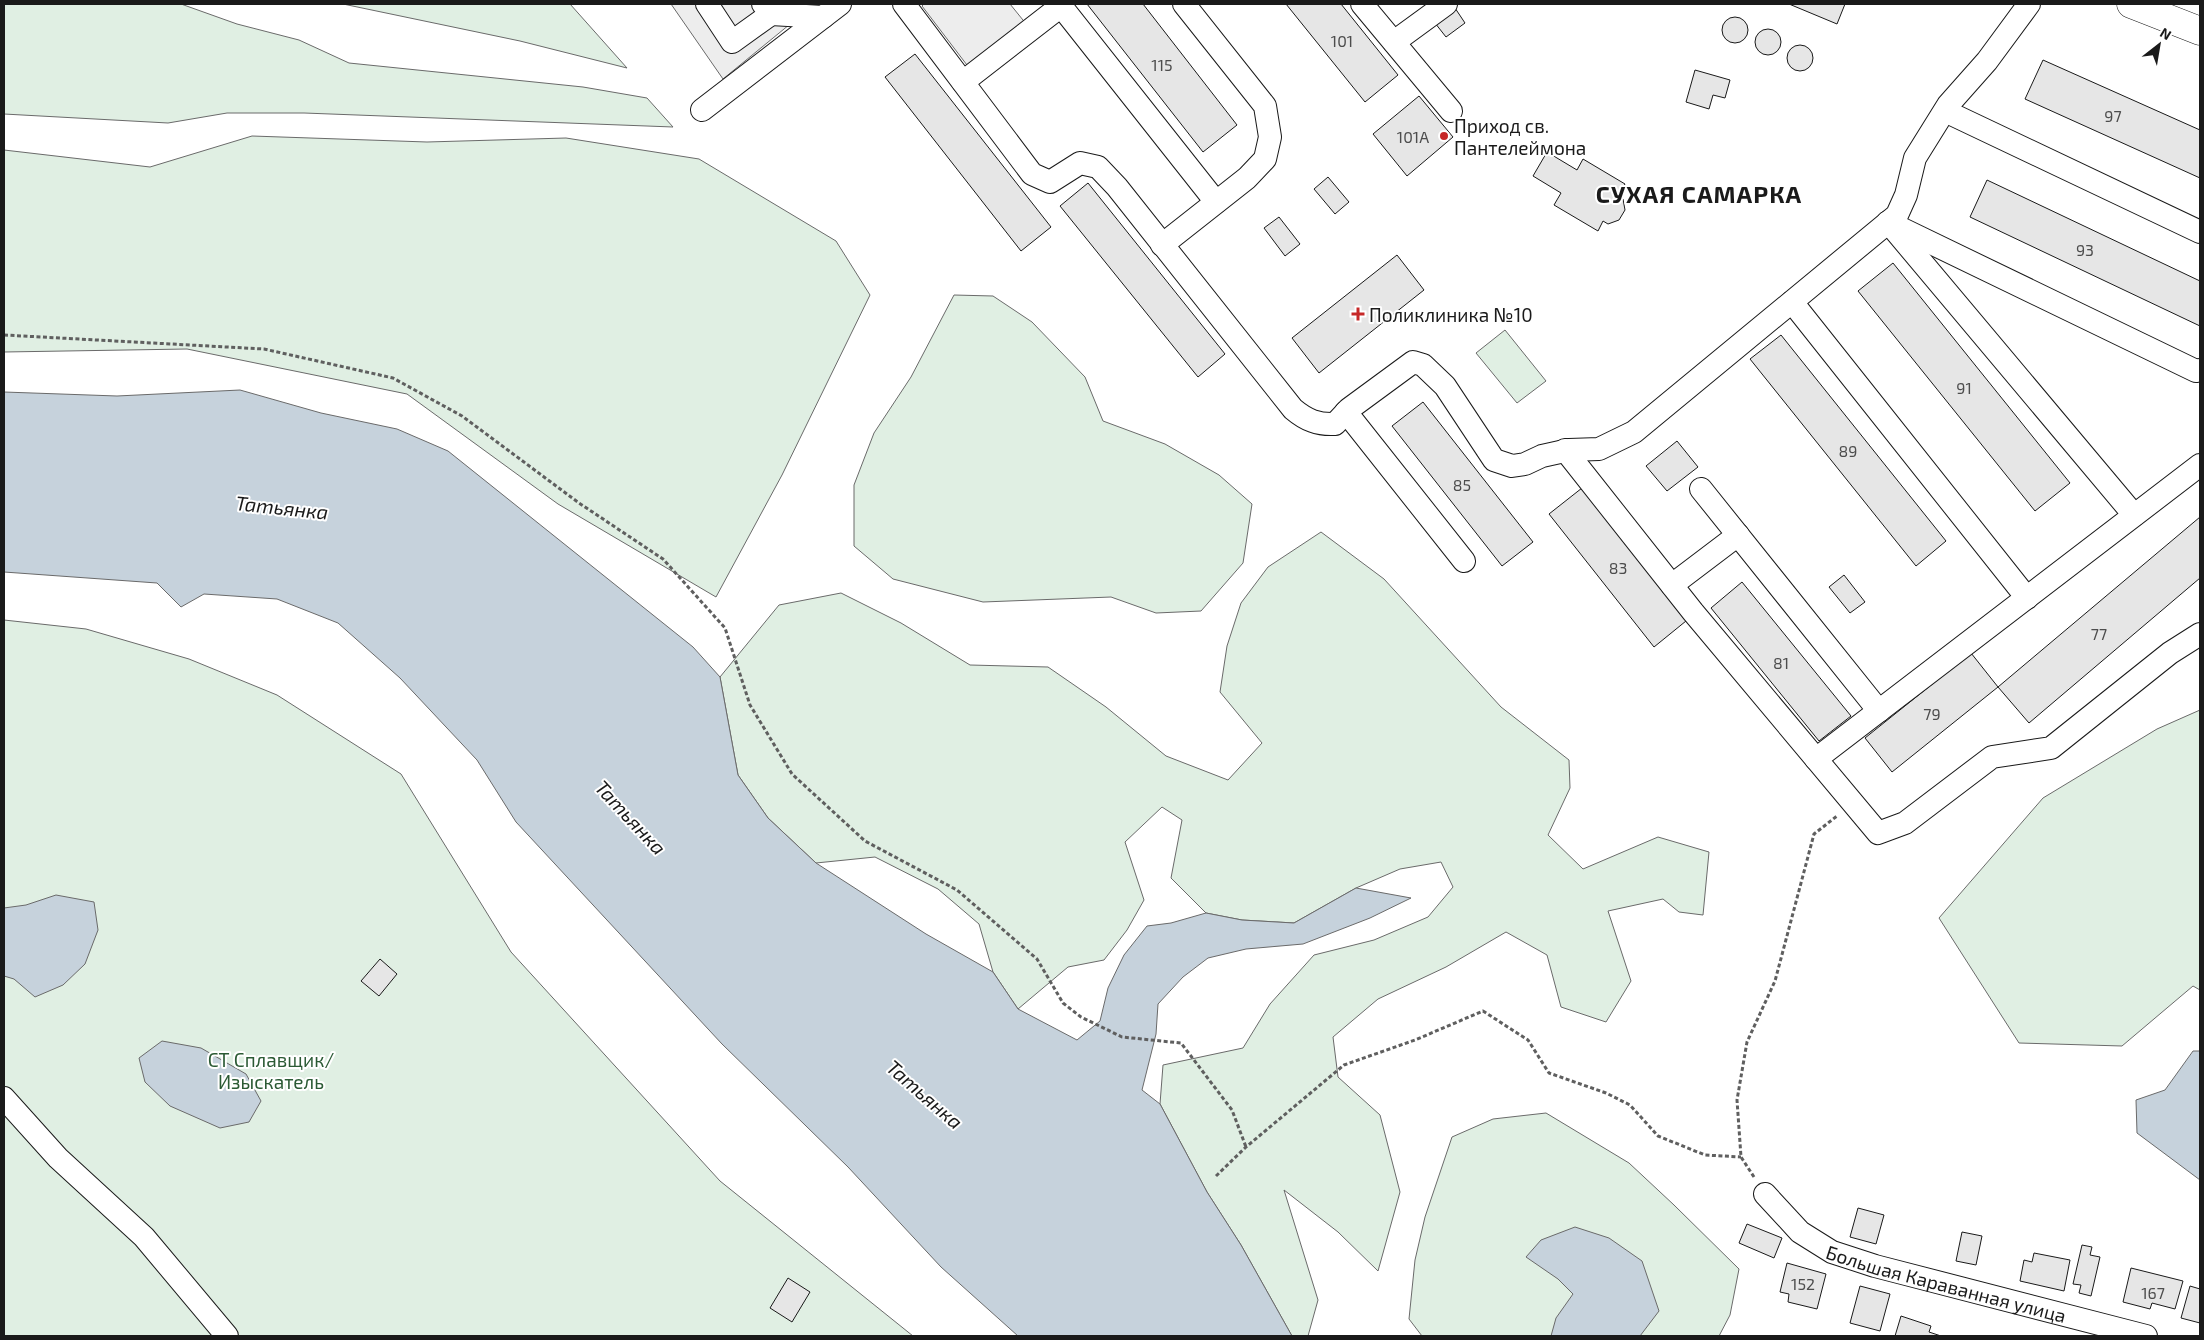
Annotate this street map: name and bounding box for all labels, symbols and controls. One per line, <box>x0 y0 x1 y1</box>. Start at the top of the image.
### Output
north arrow <box>2134 20 2184 70</box>
text: N <box>2157 24 2175 43</box>
house number: 101 <box>1331 31 1353 50</box>
house number: 115 <box>1151 55 1173 74</box>
house number: 97 <box>2104 106 2122 125</box>
place label: Приход св. Пантелеймона <box>1454 114 1586 159</box>
house number: 101А <box>1397 127 1429 146</box>
marker: Приход св. Пантелеймона <box>1438 130 1450 142</box>
district label: СУХАЯ САМАРКА <box>1596 179 1802 208</box>
house number: 93 <box>2076 240 2094 259</box>
place label: Поликлиника №10 <box>1369 303 1533 326</box>
marker: Поликлиника №10 <box>1351 307 1365 321</box>
house number: 91 <box>1956 378 1972 397</box>
house number: 89 <box>1839 441 1857 460</box>
house number: 85 <box>1453 475 1471 494</box>
water label: Татьянка <box>234 490 330 524</box>
house number: 83 <box>1609 558 1627 577</box>
house number: 77 <box>2091 624 2107 643</box>
house number: 81 <box>1773 653 1789 672</box>
house number: 79 <box>1923 704 1941 723</box>
water label: Татьянка <box>590 775 672 859</box>
park label: СТ Сплавщик/ Изыскатель <box>208 1048 334 1093</box>
water label: Татьянка <box>882 1054 968 1134</box>
street label: Большая Караванная улица <box>1823 1239 2069 1326</box>
house number: 152 <box>1791 1274 1815 1293</box>
house number: 167 <box>2141 1283 2165 1302</box>

